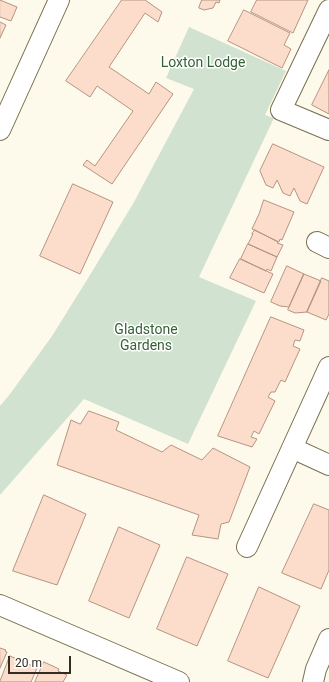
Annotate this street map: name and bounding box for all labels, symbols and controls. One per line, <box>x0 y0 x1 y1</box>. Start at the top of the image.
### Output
park label: Loxton Lodge <box>161 55 245 71</box>
park label: Gladstone Gardens <box>114 322 178 354</box>
scale bar <box>10 648 73 674</box>
text: 20 m <box>15 656 42 670</box>

